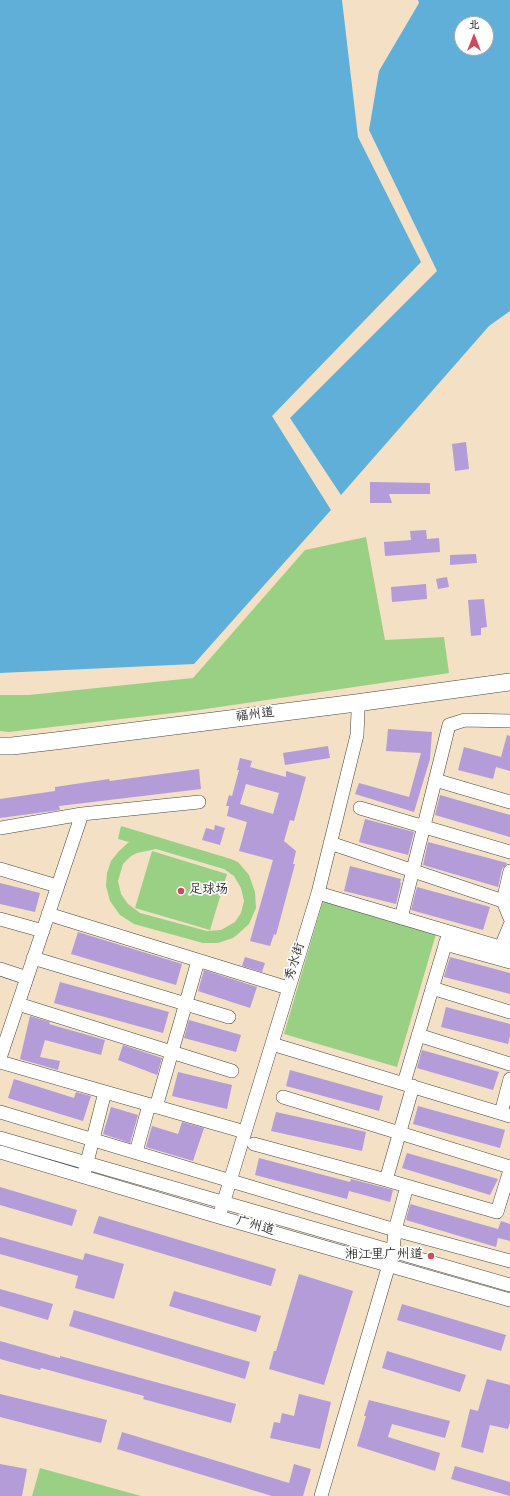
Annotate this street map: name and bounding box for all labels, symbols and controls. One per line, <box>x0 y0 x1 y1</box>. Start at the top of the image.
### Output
north arrow <box>454 16 494 56</box>
text: 北 <box>469 17 480 33</box>
street label: 福州道 <box>235 706 275 726</box>
place label: 足球场 <box>189 883 228 899</box>
marker: 足球场 <box>176 886 186 896</box>
street label: 秀水街 <box>283 941 309 983</box>
street label: 广州道 <box>234 1214 276 1240</box>
place label: 湘江里广州道 <box>345 1248 423 1264</box>
marker: 湘江里广州道 <box>426 1251 436 1261</box>

